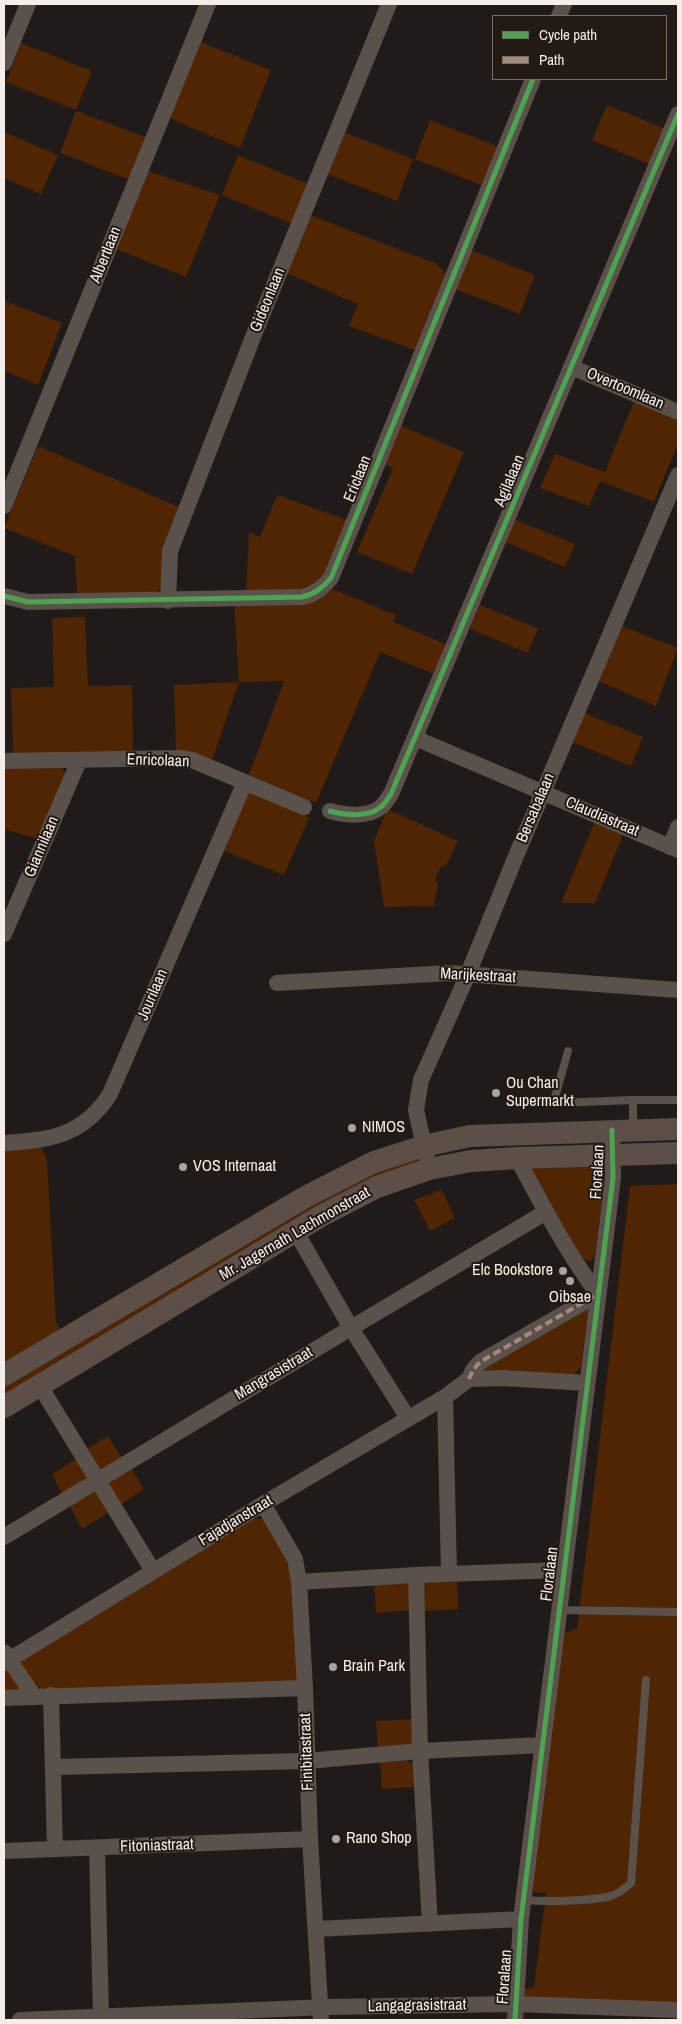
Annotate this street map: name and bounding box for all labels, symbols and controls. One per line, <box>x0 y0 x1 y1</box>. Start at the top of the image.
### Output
legend <box>492 15 667 80</box>
text: Cycle path <box>539 24 597 45</box>
text: Path <box>539 49 564 70</box>
street label: Albertlaan <box>86 224 126 286</box>
street label: Gideonlaan <box>246 265 290 335</box>
street label: Overtoomlaan <box>583 364 667 414</box>
street label: Agilalaan <box>490 452 530 510</box>
street label: Ericlaan <box>340 453 376 505</box>
street label: Enricolaan <box>126 750 190 772</box>
street label: Bersabalaan <box>513 770 559 846</box>
street label: Claudiastraat <box>562 793 642 841</box>
street label: Giannilaan <box>21 814 63 880</box>
street label: Marijkestraat <box>440 964 516 988</box>
street label: Jourilaan <box>134 966 172 1024</box>
place label: Ou Chan Supermarkt <box>506 1074 574 1112</box>
marker: Ou Chan Supermarkt <box>490 1087 502 1099</box>
place label: NIMOS <box>362 1118 405 1138</box>
marker: NIMOS <box>346 1122 358 1134</box>
street label: Floralaan <box>587 1144 609 1200</box>
place label: VOS Internaat <box>193 1157 276 1177</box>
marker: VOS Internaat <box>177 1161 189 1173</box>
street label: Mr. Jagernath Lachmonstraat <box>216 1183 374 1285</box>
place label: Elc Bookstore <box>472 1261 553 1281</box>
marker: Elc Bookstore <box>557 1265 569 1277</box>
marker: Oibsae <box>564 1275 576 1287</box>
place label: Oibsae <box>549 1288 591 1308</box>
street label: Mangrasistraat <box>232 1343 316 1405</box>
street label: Fajadjanstraat <box>196 1492 276 1550</box>
street label: Floralaan <box>537 1546 563 1602</box>
place label: Brain Park <box>343 1657 405 1677</box>
marker: Brain Park <box>327 1661 339 1673</box>
street label: Finibitastraat <box>296 1713 318 1791</box>
place label: Rano Shop <box>346 1829 412 1849</box>
marker: Rano Shop <box>330 1833 342 1845</box>
street label: Fitoniastraat <box>120 1835 194 1857</box>
street label: Floralaan <box>494 1949 516 2005</box>
street label: Langagrasistraat <box>368 1996 466 2016</box>

